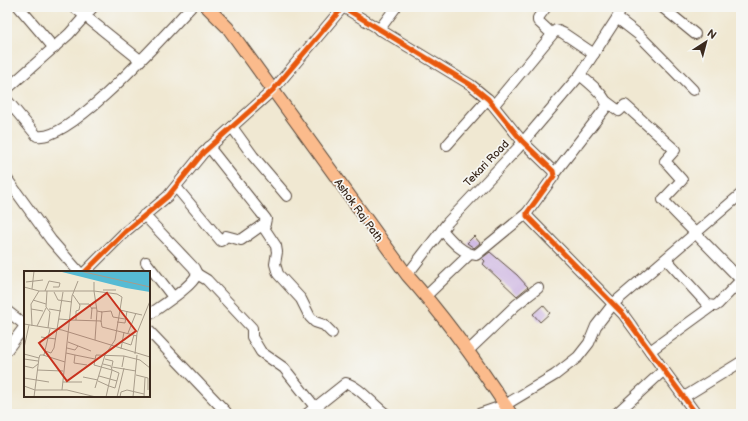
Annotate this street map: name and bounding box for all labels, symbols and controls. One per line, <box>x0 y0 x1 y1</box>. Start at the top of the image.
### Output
north arrow <box>686 22 726 62</box>
text: N <box>704 27 719 42</box>
street label: Tekari Road <box>461 137 512 189</box>
street label: Ashok Raj Path <box>332 176 386 244</box>
inset map <box>24 271 150 397</box>

